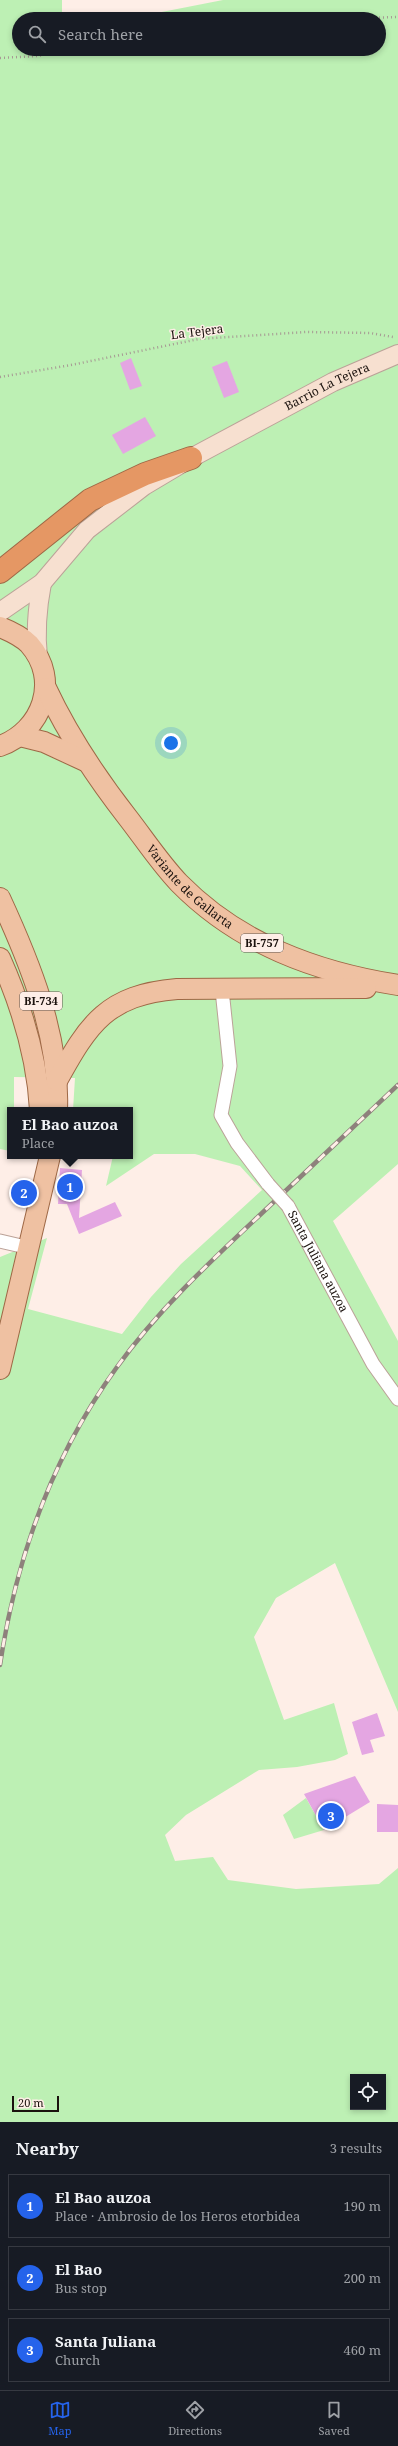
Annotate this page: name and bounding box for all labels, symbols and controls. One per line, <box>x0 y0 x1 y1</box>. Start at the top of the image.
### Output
search box <box>12 12 386 56</box>
icon: search <box>26 23 48 45</box>
text: Search here <box>58 24 143 44</box>
street label: La Tejera <box>170 320 224 343</box>
street label: Barrio La Tejera <box>281 358 372 414</box>
your location <box>161 733 181 753</box>
street label: Variante de Gallarta <box>143 841 237 933</box>
road number: BI-757 <box>241 934 283 952</box>
road number: BI-734 <box>20 992 62 1010</box>
popup <box>7 1107 133 1159</box>
text: El Bao auzoa <box>22 1114 118 1134</box>
text: Place <box>22 1134 54 1152</box>
pin: 1 <box>57 1172 83 1202</box>
pin: 2 <box>11 1178 37 1208</box>
street label: Santa Juliana auzoa <box>284 1207 353 1315</box>
pin: 3 <box>318 1801 344 1831</box>
map controls <box>350 2074 386 2110</box>
button: locate <box>350 2074 386 2110</box>
scale bar <box>12 2094 59 2113</box>
text: 20 m <box>18 2095 44 2110</box>
text: Nearby <box>16 2137 79 2160</box>
text: 3 results <box>330 2139 382 2157</box>
text: El Bao auzoa <box>55 2187 151 2207</box>
text: 1 <box>26 2197 34 2215</box>
text: 190 m <box>344 2197 381 2215</box>
text: Place · Ambrosio de los Heros etorbidea <box>55 2207 300 2225</box>
text: El Bao <box>55 2259 102 2279</box>
text: 2 <box>26 2269 34 2287</box>
text: 200 m <box>344 2269 381 2287</box>
text: Bus stop <box>55 2279 107 2297</box>
text: Santa Juliana <box>55 2331 156 2351</box>
text: 3 <box>26 2341 34 2359</box>
text: 460 m <box>344 2341 381 2359</box>
text: Church <box>55 2351 100 2369</box>
tab: Map <box>48 2399 72 2438</box>
tab: Directions <box>168 2399 222 2438</box>
tab: Saved <box>319 2399 350 2438</box>

